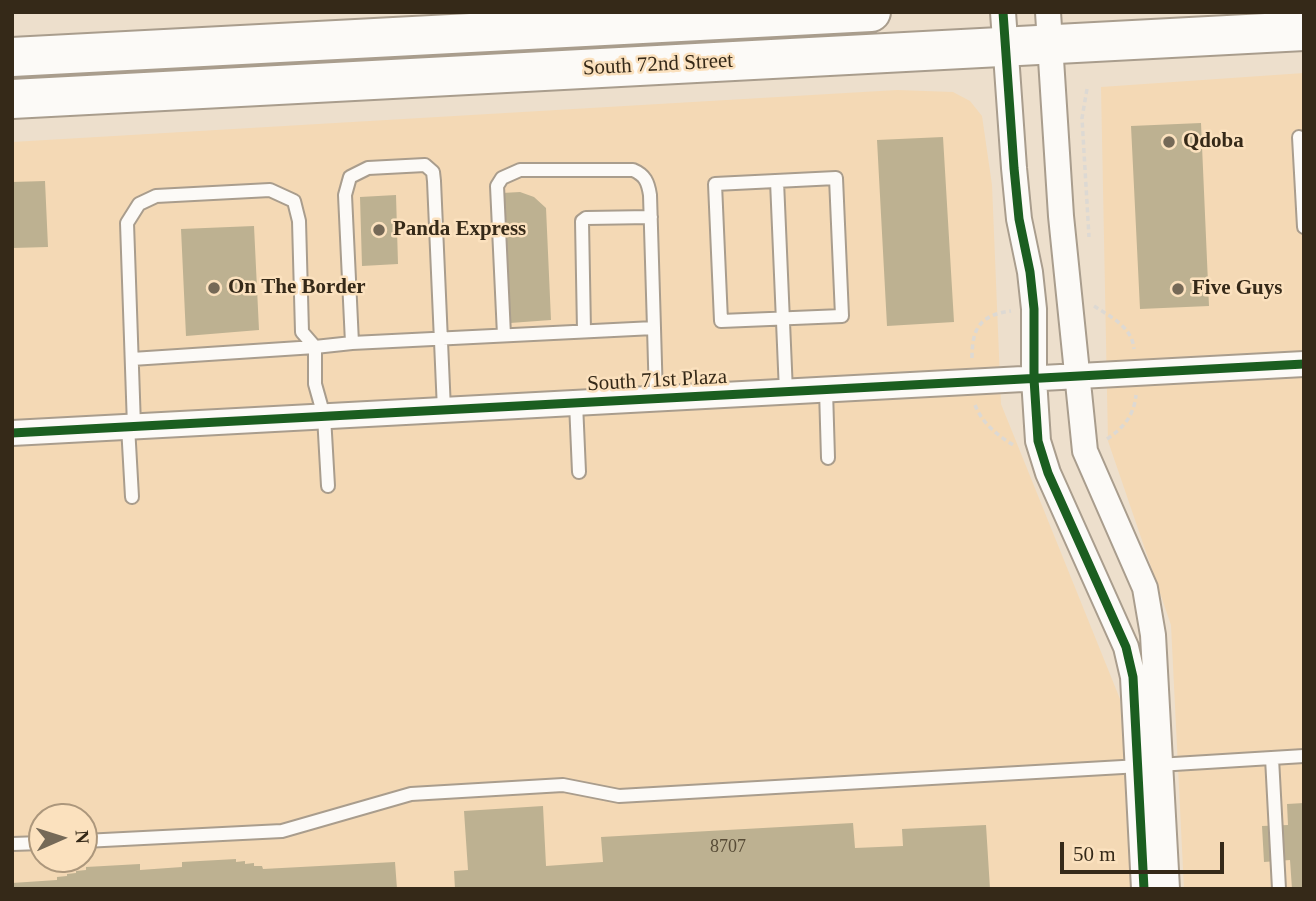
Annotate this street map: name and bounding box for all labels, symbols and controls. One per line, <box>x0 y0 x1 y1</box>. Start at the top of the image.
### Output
street label: South 72nd Street <box>582 48 734 82</box>
place label: Qdoba <box>1183 129 1244 155</box>
marker: Qdoba <box>1161 134 1177 150</box>
place label: Panda Express <box>393 217 526 243</box>
marker: Panda Express <box>371 222 387 238</box>
place label: On The Border <box>228 275 366 301</box>
place label: Five Guys <box>1192 276 1282 302</box>
marker: On The Border <box>206 280 222 296</box>
marker: Five Guys <box>1170 281 1186 297</box>
street label: South 71st Plaza <box>586 365 728 397</box>
north arrow <box>28 803 98 873</box>
scale bar <box>1064 828 1228 872</box>
text: N <box>72 830 93 844</box>
house number: 8707 <box>710 836 746 858</box>
text: 50 m <box>1073 842 1116 866</box>

